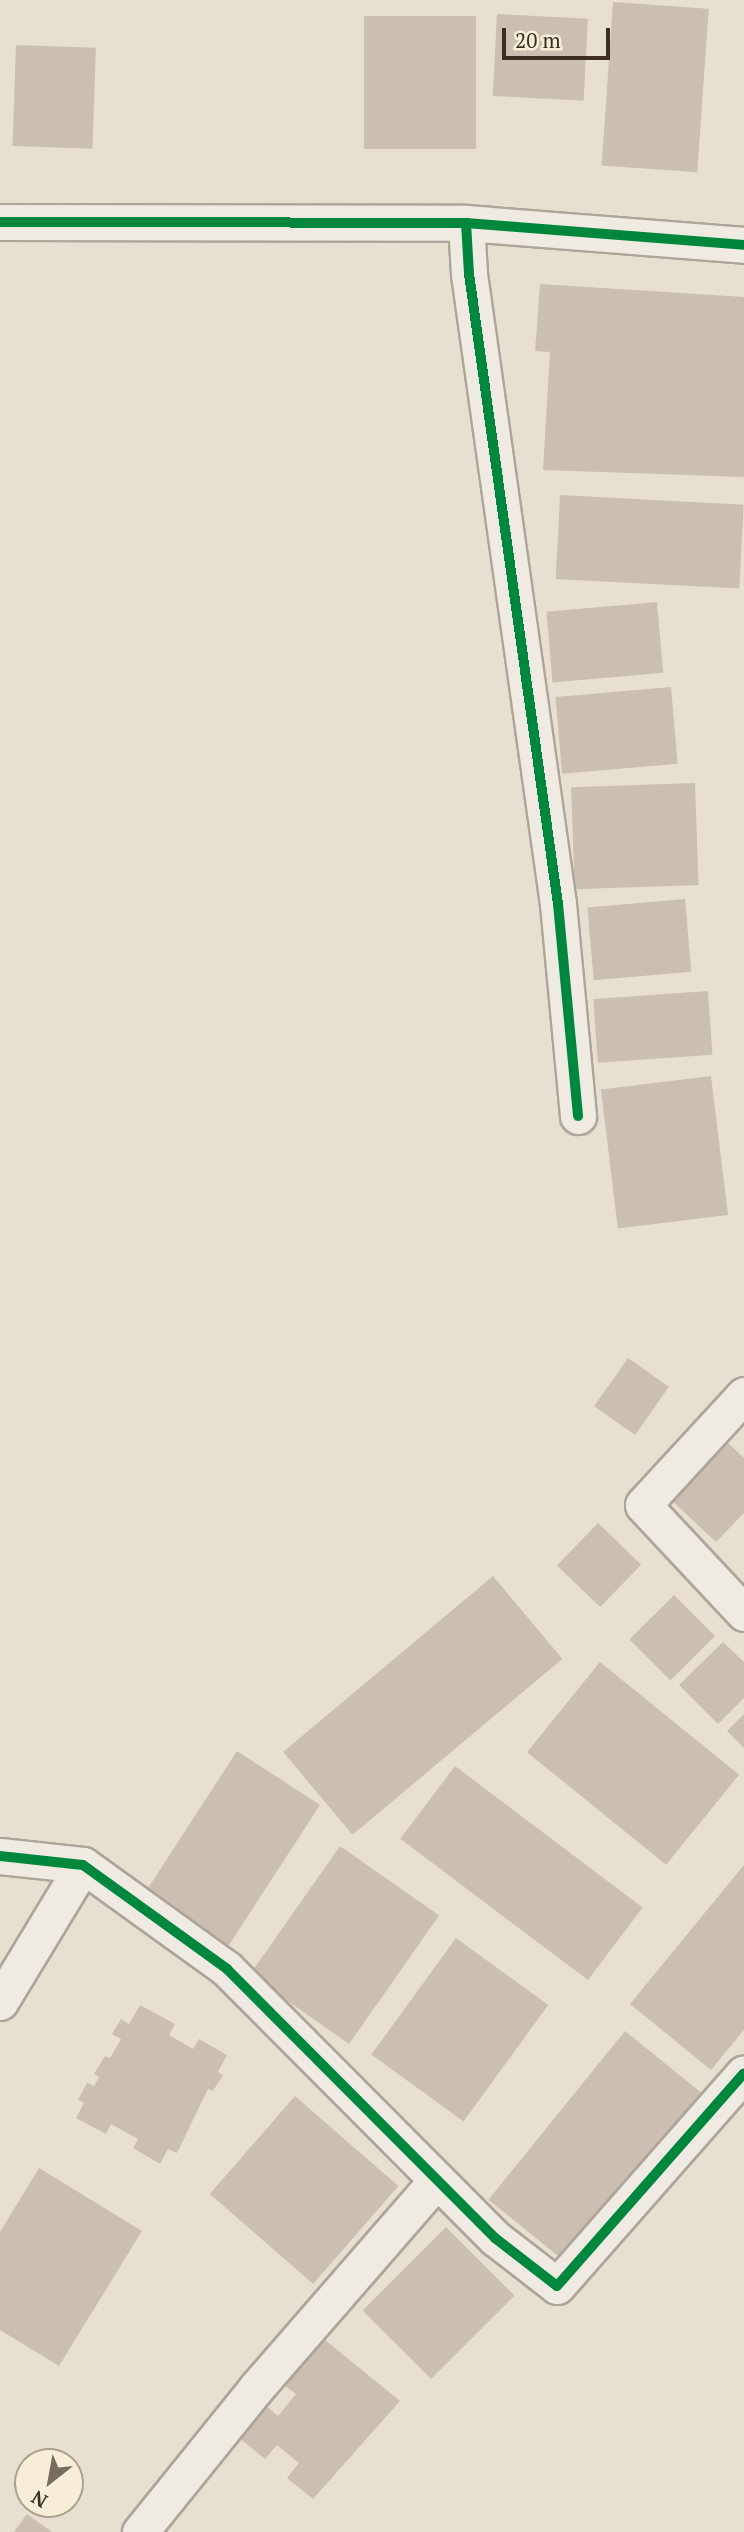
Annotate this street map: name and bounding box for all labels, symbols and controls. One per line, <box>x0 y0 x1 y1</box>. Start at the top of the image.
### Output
scale bar <box>506 14 614 58</box>
text: 20 m <box>515 26 561 54</box>
north arrow <box>14 2448 84 2518</box>
text: N <box>26 2485 52 2514</box>

